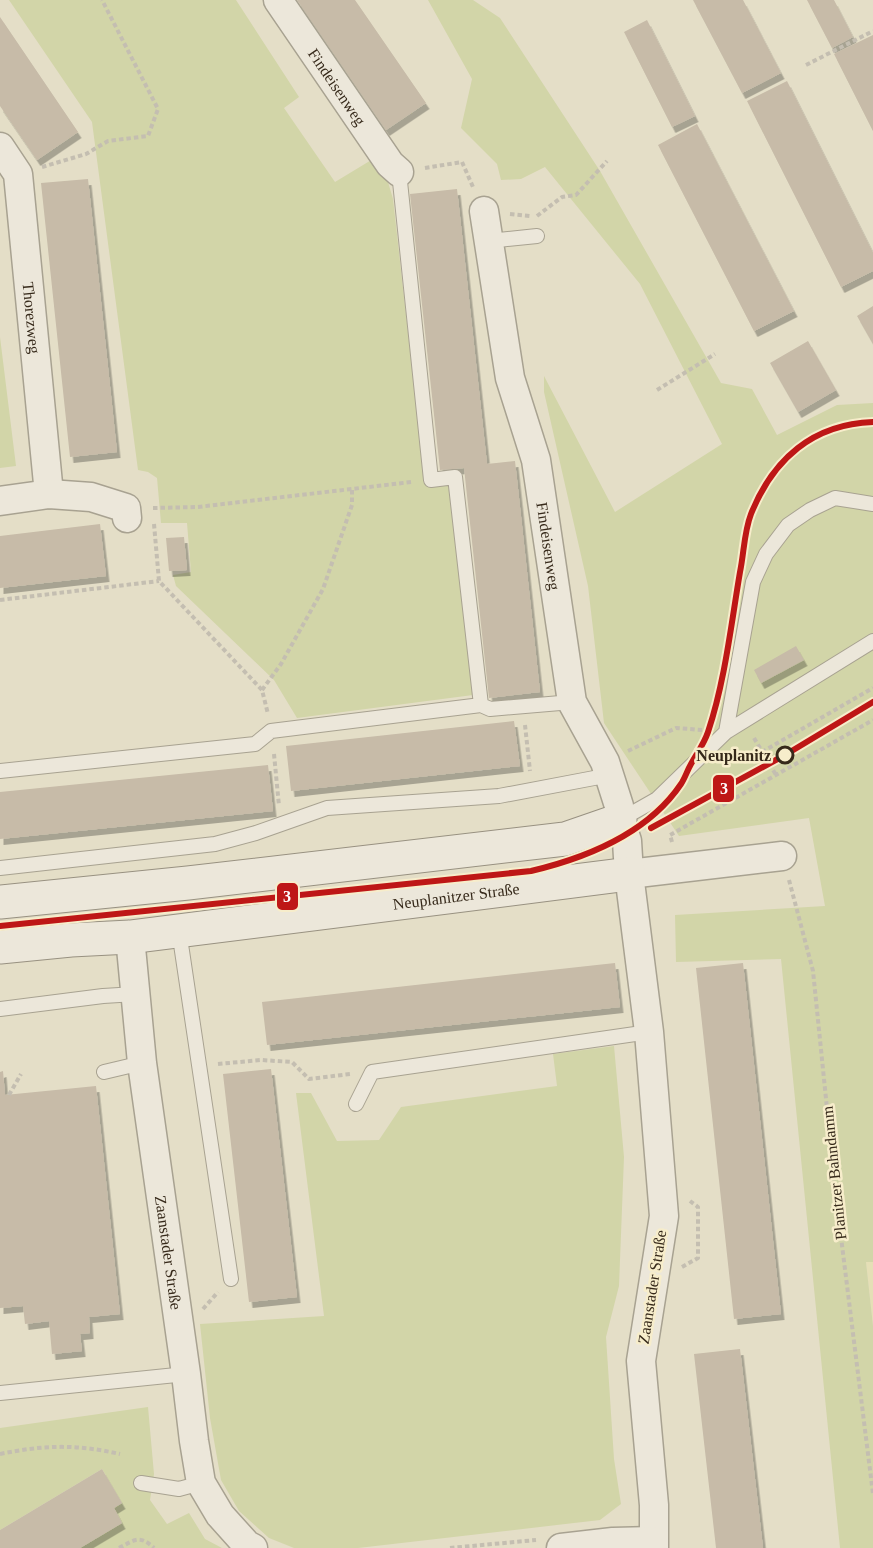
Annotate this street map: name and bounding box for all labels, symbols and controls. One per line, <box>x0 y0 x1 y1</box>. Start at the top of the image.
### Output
street label: Findeisenweg <box>305 45 369 129</box>
street label: Thorezweg <box>20 281 44 355</box>
street label: Findeisenweg <box>534 501 564 591</box>
marker: Neuplanitz <box>776 746 794 764</box>
place label: Neuplanitz <box>696 747 771 765</box>
line badge: 3 <box>712 774 735 803</box>
text: 3 <box>720 780 728 797</box>
street label: Neuplanitzer Straße <box>392 879 520 912</box>
line badge: 3 <box>276 882 299 911</box>
text: 3 <box>283 888 291 905</box>
street label: Planitzer Bahndamm <box>818 1105 849 1241</box>
street label: Zaanstader Straße <box>152 1194 185 1311</box>
street label: Zaanstader Straße <box>635 1229 669 1345</box>

